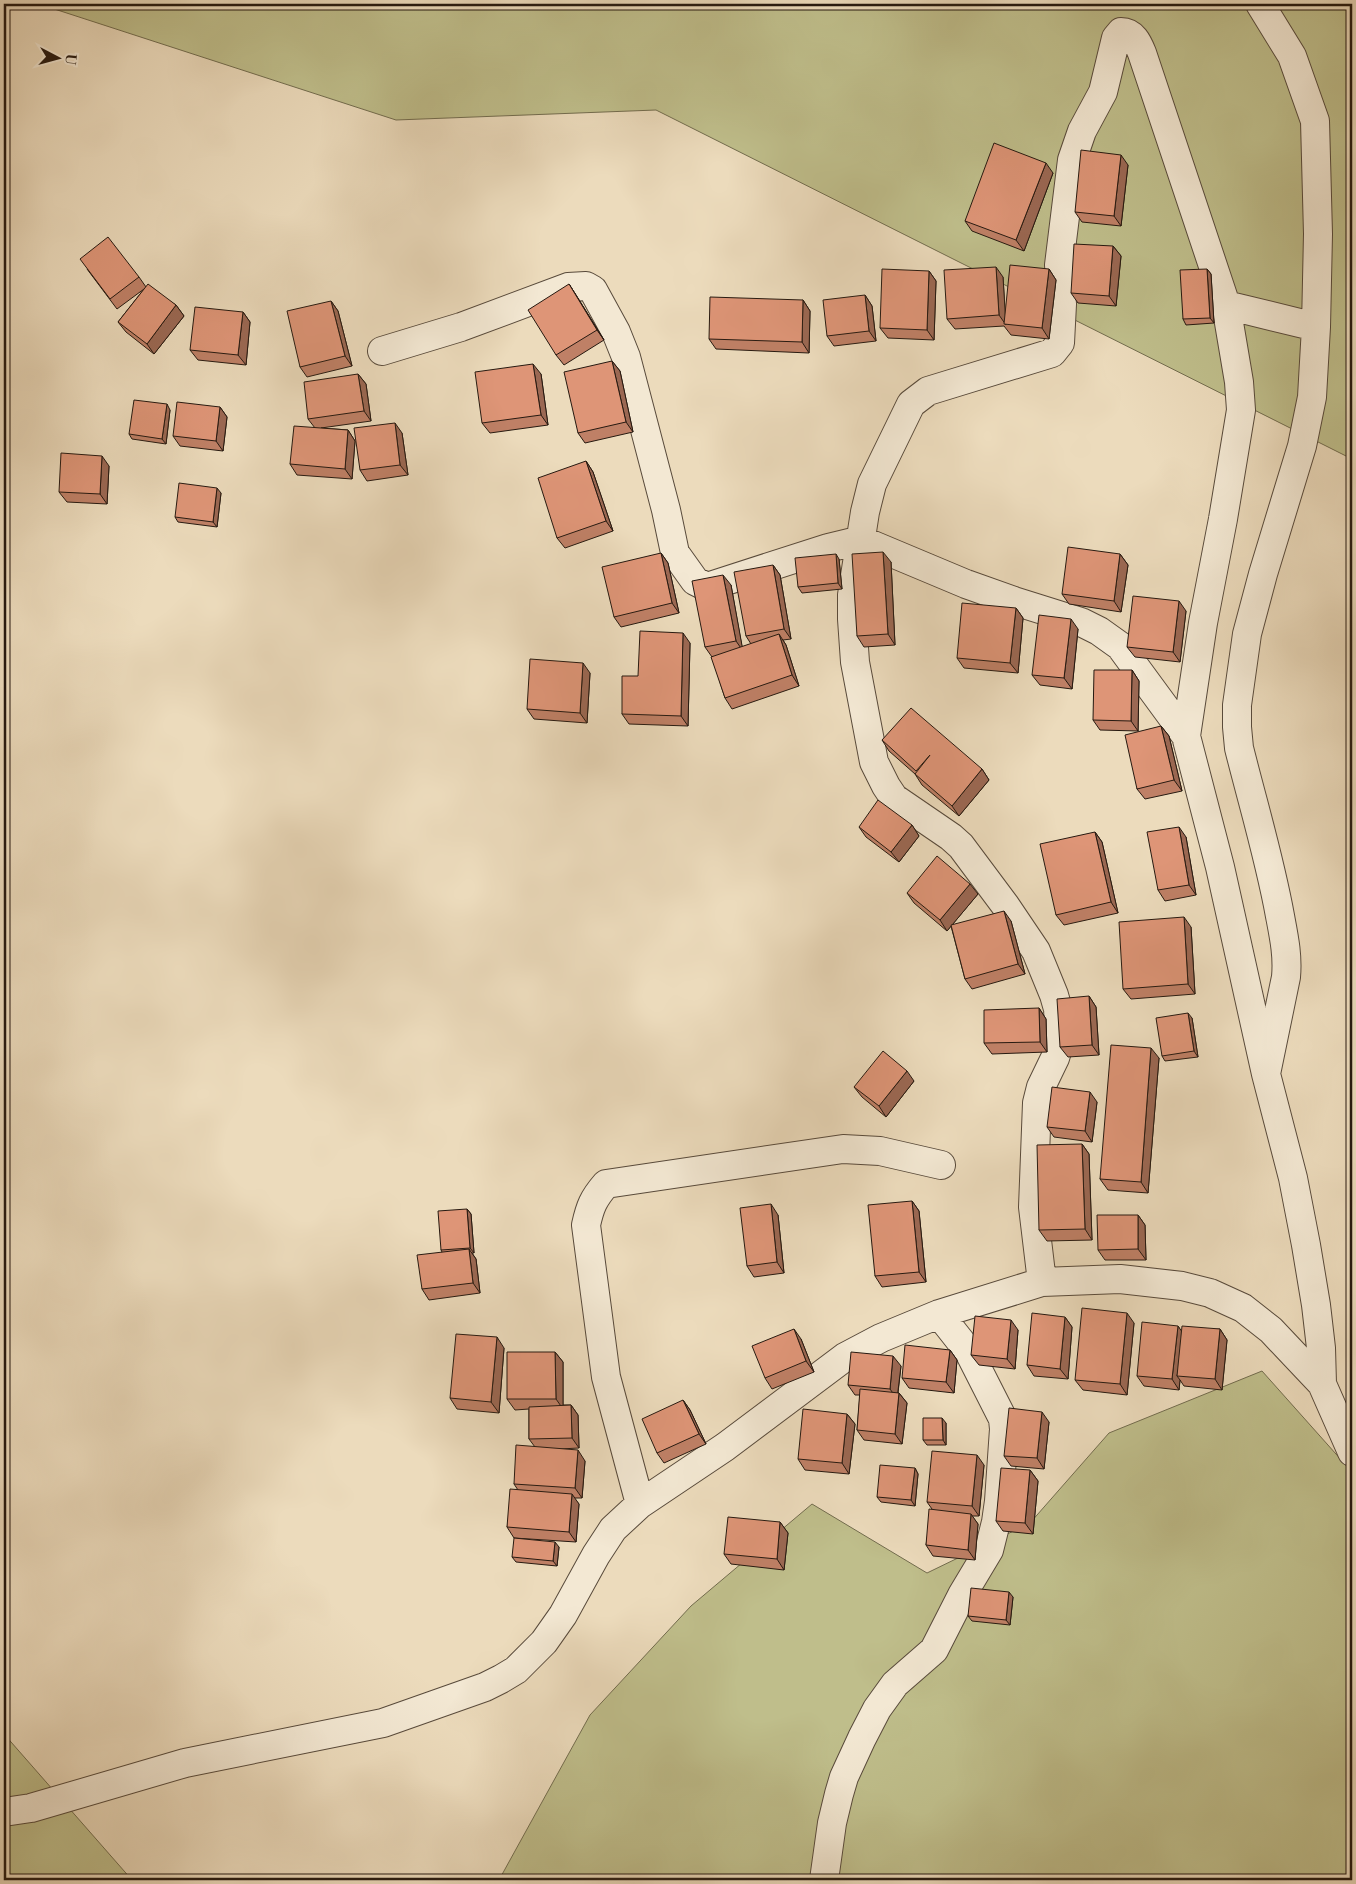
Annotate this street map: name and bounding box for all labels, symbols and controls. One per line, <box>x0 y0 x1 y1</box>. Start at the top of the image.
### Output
north arrow <box>32 32 82 82</box>
text: U <box>60 53 79 66</box>

